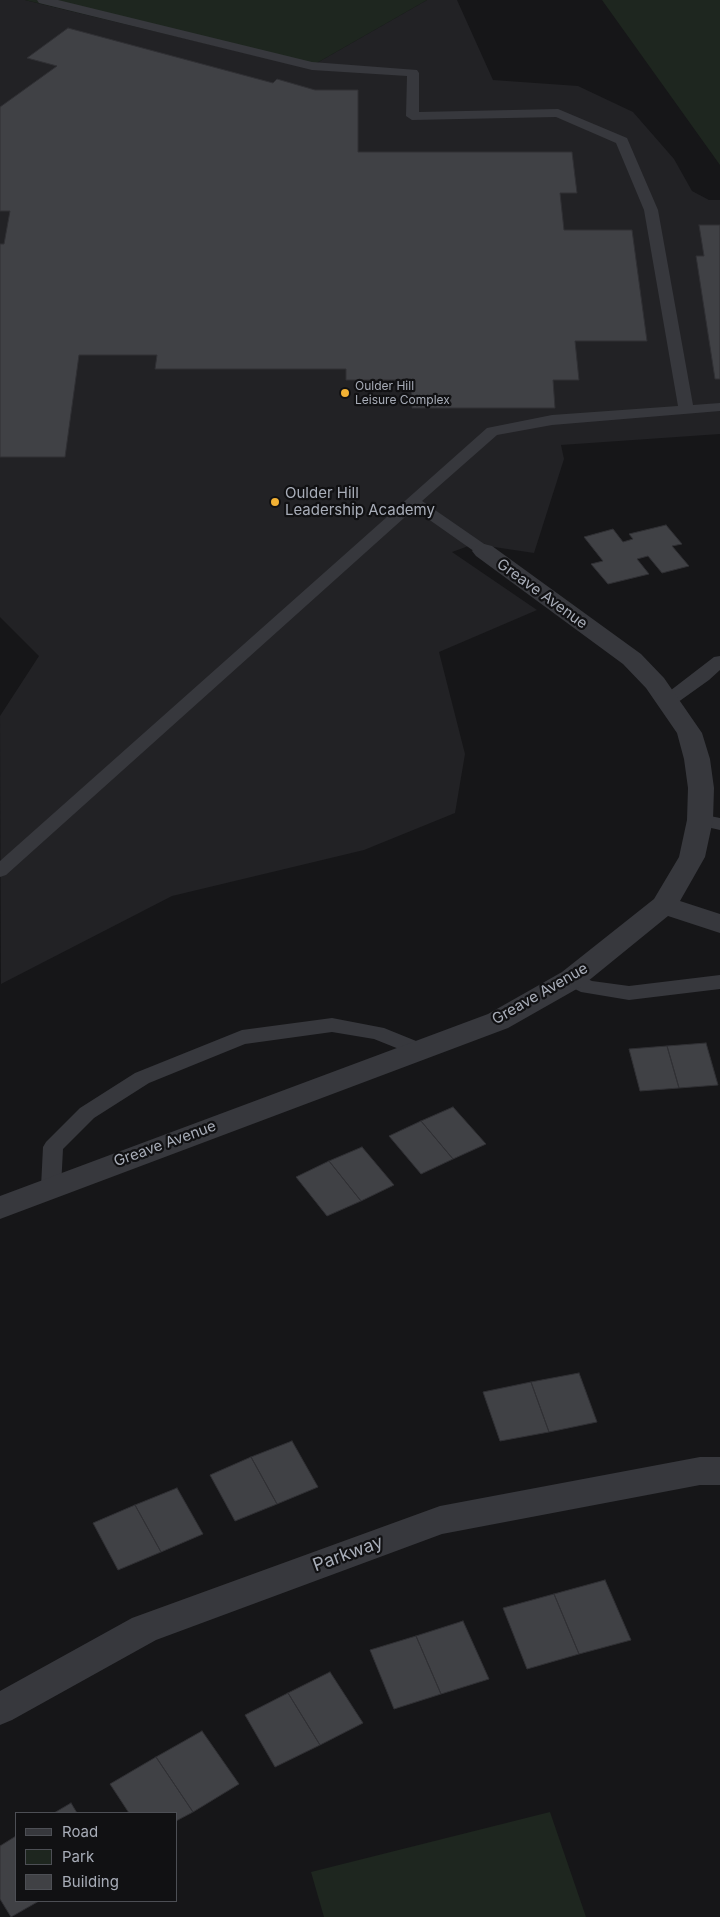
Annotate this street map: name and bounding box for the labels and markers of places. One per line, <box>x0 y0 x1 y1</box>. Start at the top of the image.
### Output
place label: Oulder Hill Leisure Complex <box>355 379 450 407</box>
marker: Oulder Hill Leisure Complex <box>339 387 351 399</box>
place label: Oulder Hill Leadership Academy <box>285 484 435 519</box>
marker: Oulder Hill Leadership Academy <box>269 496 281 508</box>

